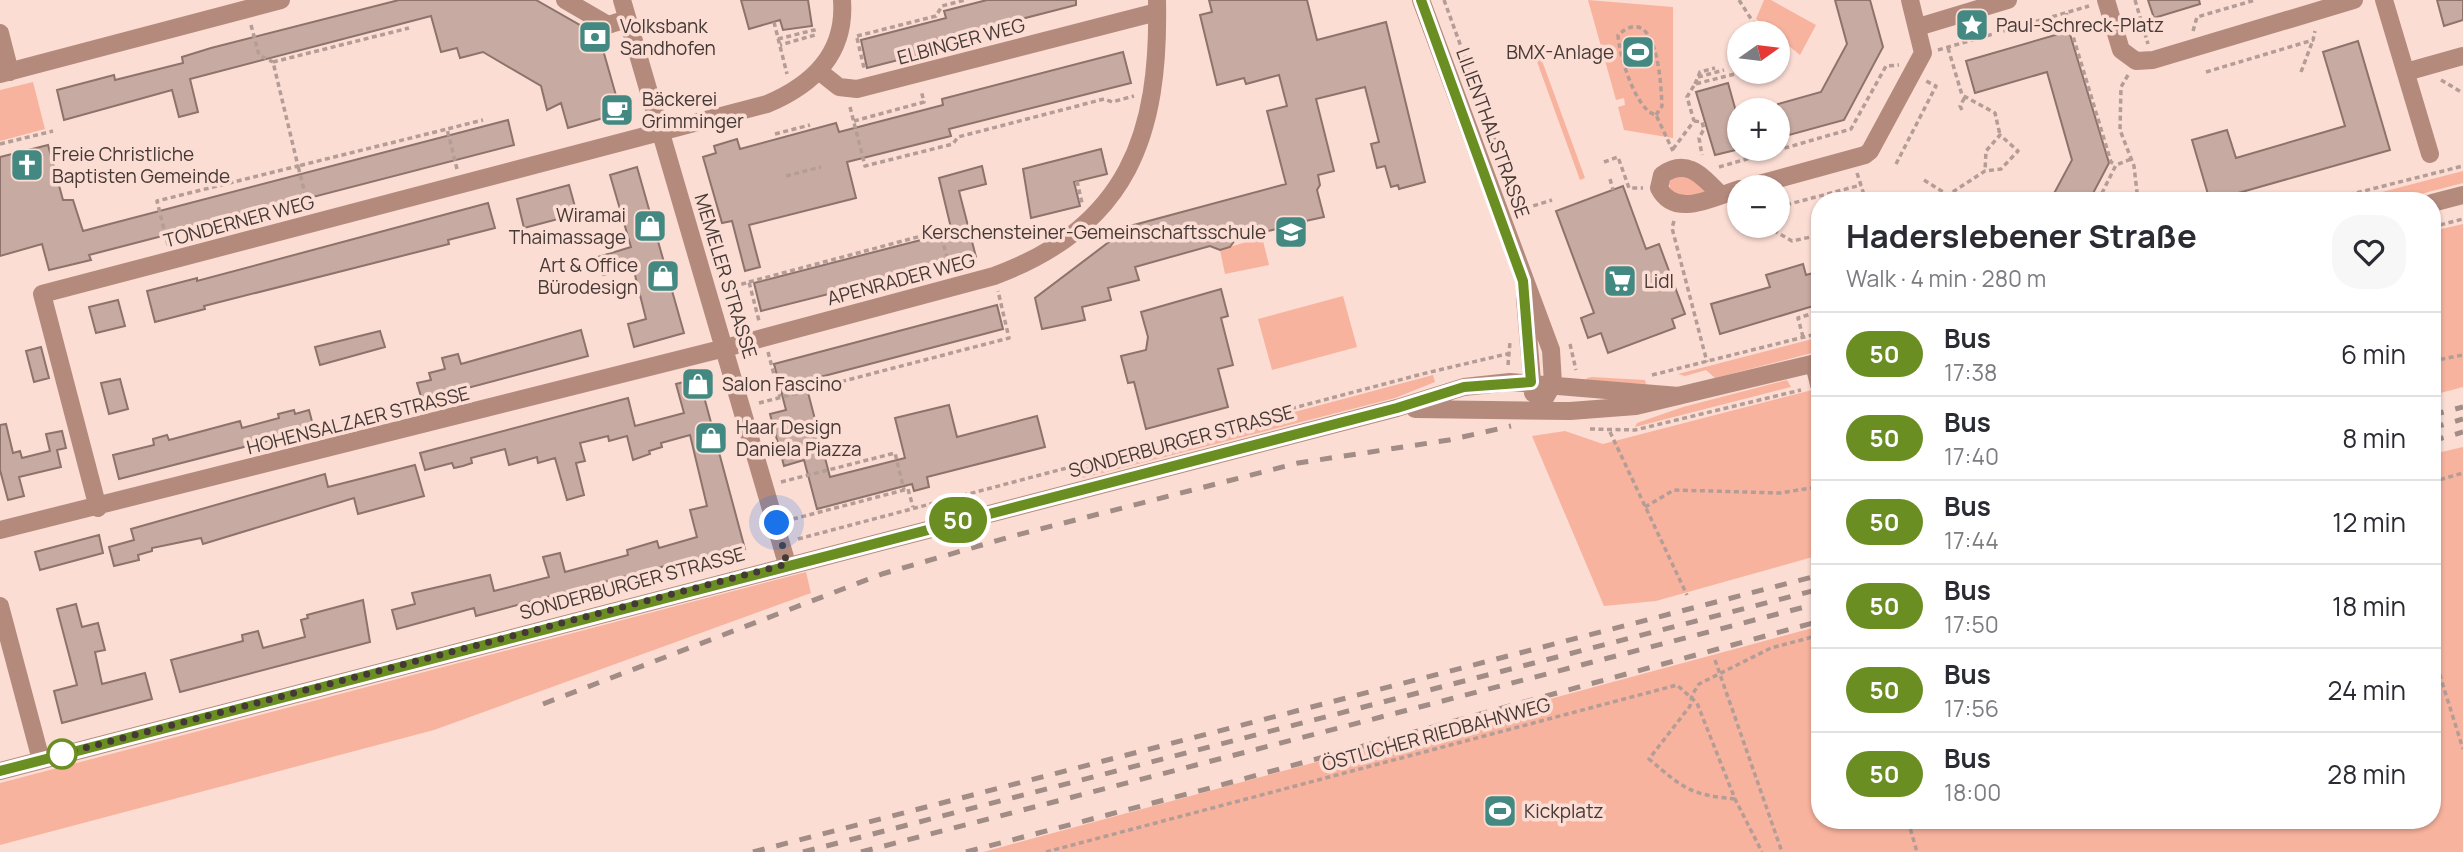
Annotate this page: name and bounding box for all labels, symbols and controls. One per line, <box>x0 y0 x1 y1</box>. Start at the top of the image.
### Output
place icon: Paul-Schreck-Platz <box>1953 6 1991 44</box>
street label: ELBINGER WEG <box>894 11 1028 71</box>
place label: Paul-Schreck-Platz <box>1996 12 2164 38</box>
place label: Volksbank Sandhofen <box>620 13 716 61</box>
bank icon: Volksbank Sandhofen <box>576 18 614 56</box>
north arrow <box>1727 21 1790 84</box>
map controls <box>1727 21 1790 238</box>
sports icon: BMX-Anlage <box>1619 33 1657 71</box>
place label: BMX-Anlage <box>1506 39 1614 65</box>
street label: LILIENTHALSTRASSE <box>1450 44 1536 222</box>
place label: Bäckerei Grimminger <box>642 86 744 134</box>
cafe icon: Bäckerei Grimminger <box>598 91 636 129</box>
button: + <box>1727 98 1790 161</box>
place label: Freie Christliche Baptisten Gemeinde <box>52 141 230 189</box>
church icon: Freie Christliche Baptisten Gemeinde <box>8 146 46 184</box>
button: − <box>1727 175 1790 238</box>
street label: TONDERNER WEG <box>161 188 317 254</box>
street label: MEMELER STRASSE <box>689 190 763 362</box>
place label: Wiramai Thaimassage <box>509 202 626 250</box>
shop icon: Wiramai Thaimassage <box>631 207 669 245</box>
school or university icon: Kerschensteiner-Gemeinschaftsschule <box>1272 213 1310 251</box>
text: Haderslebener Straße <box>1846 213 2197 258</box>
button: heart <box>2332 215 2406 289</box>
place label: Kerschensteiner-Gemeinschaftsschule <box>922 219 1266 245</box>
street label: APENRADER WEG <box>824 247 978 311</box>
place label: Art & Office Bürodesign <box>538 252 638 300</box>
shop icon: Art & Office Bürodesign <box>644 257 682 295</box>
supermarket icon: Lidl <box>1601 262 1639 300</box>
text: Walk · 4 min · 280 m <box>1846 262 2046 294</box>
place label: Lidl <box>1644 268 1674 294</box>
text: Bus <box>1944 320 1991 356</box>
text: 6 min <box>2341 336 2406 372</box>
text: 50 <box>1870 337 1899 370</box>
text: 17:38 <box>1944 356 1997 388</box>
shop icon: Salon Fascino <box>679 365 717 403</box>
place label: Salon Fascino <box>722 371 842 397</box>
street label: HOHENSALZAER STRASSE <box>244 380 472 460</box>
street label: SONDERBURGER STRASSE <box>1065 398 1297 484</box>
text: Bus <box>1944 404 1991 440</box>
place label: Haar Design Daniela Piazza <box>736 414 862 462</box>
shop icon: Haar Design Daniela Piazza <box>692 419 730 457</box>
text: 8 min <box>2342 420 2406 456</box>
text: 50 <box>1870 421 1899 454</box>
text: 17:40 <box>1944 440 1999 472</box>
text: Bus <box>1944 488 1991 524</box>
line badge: 50 <box>926 497 990 543</box>
text: 50 <box>943 503 973 536</box>
text: 12 min <box>2332 504 2406 540</box>
your location <box>759 505 794 540</box>
text: 50 <box>1870 505 1899 538</box>
text: 17:44 <box>1944 524 1999 556</box>
street label: SONDERBURGER STRASSE <box>516 540 748 626</box>
text: Bus <box>1944 572 1991 608</box>
text: 18 min <box>2332 588 2406 624</box>
text: 50 <box>1870 589 1899 622</box>
text: 17:50 <box>1944 608 1999 640</box>
text: Bus <box>1944 656 1991 692</box>
text: 24 min <box>2328 672 2406 708</box>
text: 50 <box>1870 673 1899 706</box>
street label: ÖSTLICHER RIEDBAHNWEG <box>1319 691 1553 777</box>
text: 17:56 <box>1944 692 1999 724</box>
unlabelled marker <box>47 739 77 769</box>
text: Bus <box>1944 740 1991 776</box>
text: 28 min <box>2327 756 2406 792</box>
text: 50 <box>1870 757 1899 790</box>
text: 18:00 <box>1944 776 2001 808</box>
sports icon: Kickplatz <box>1481 792 1519 830</box>
place label: Kickplatz <box>1524 798 1604 824</box>

